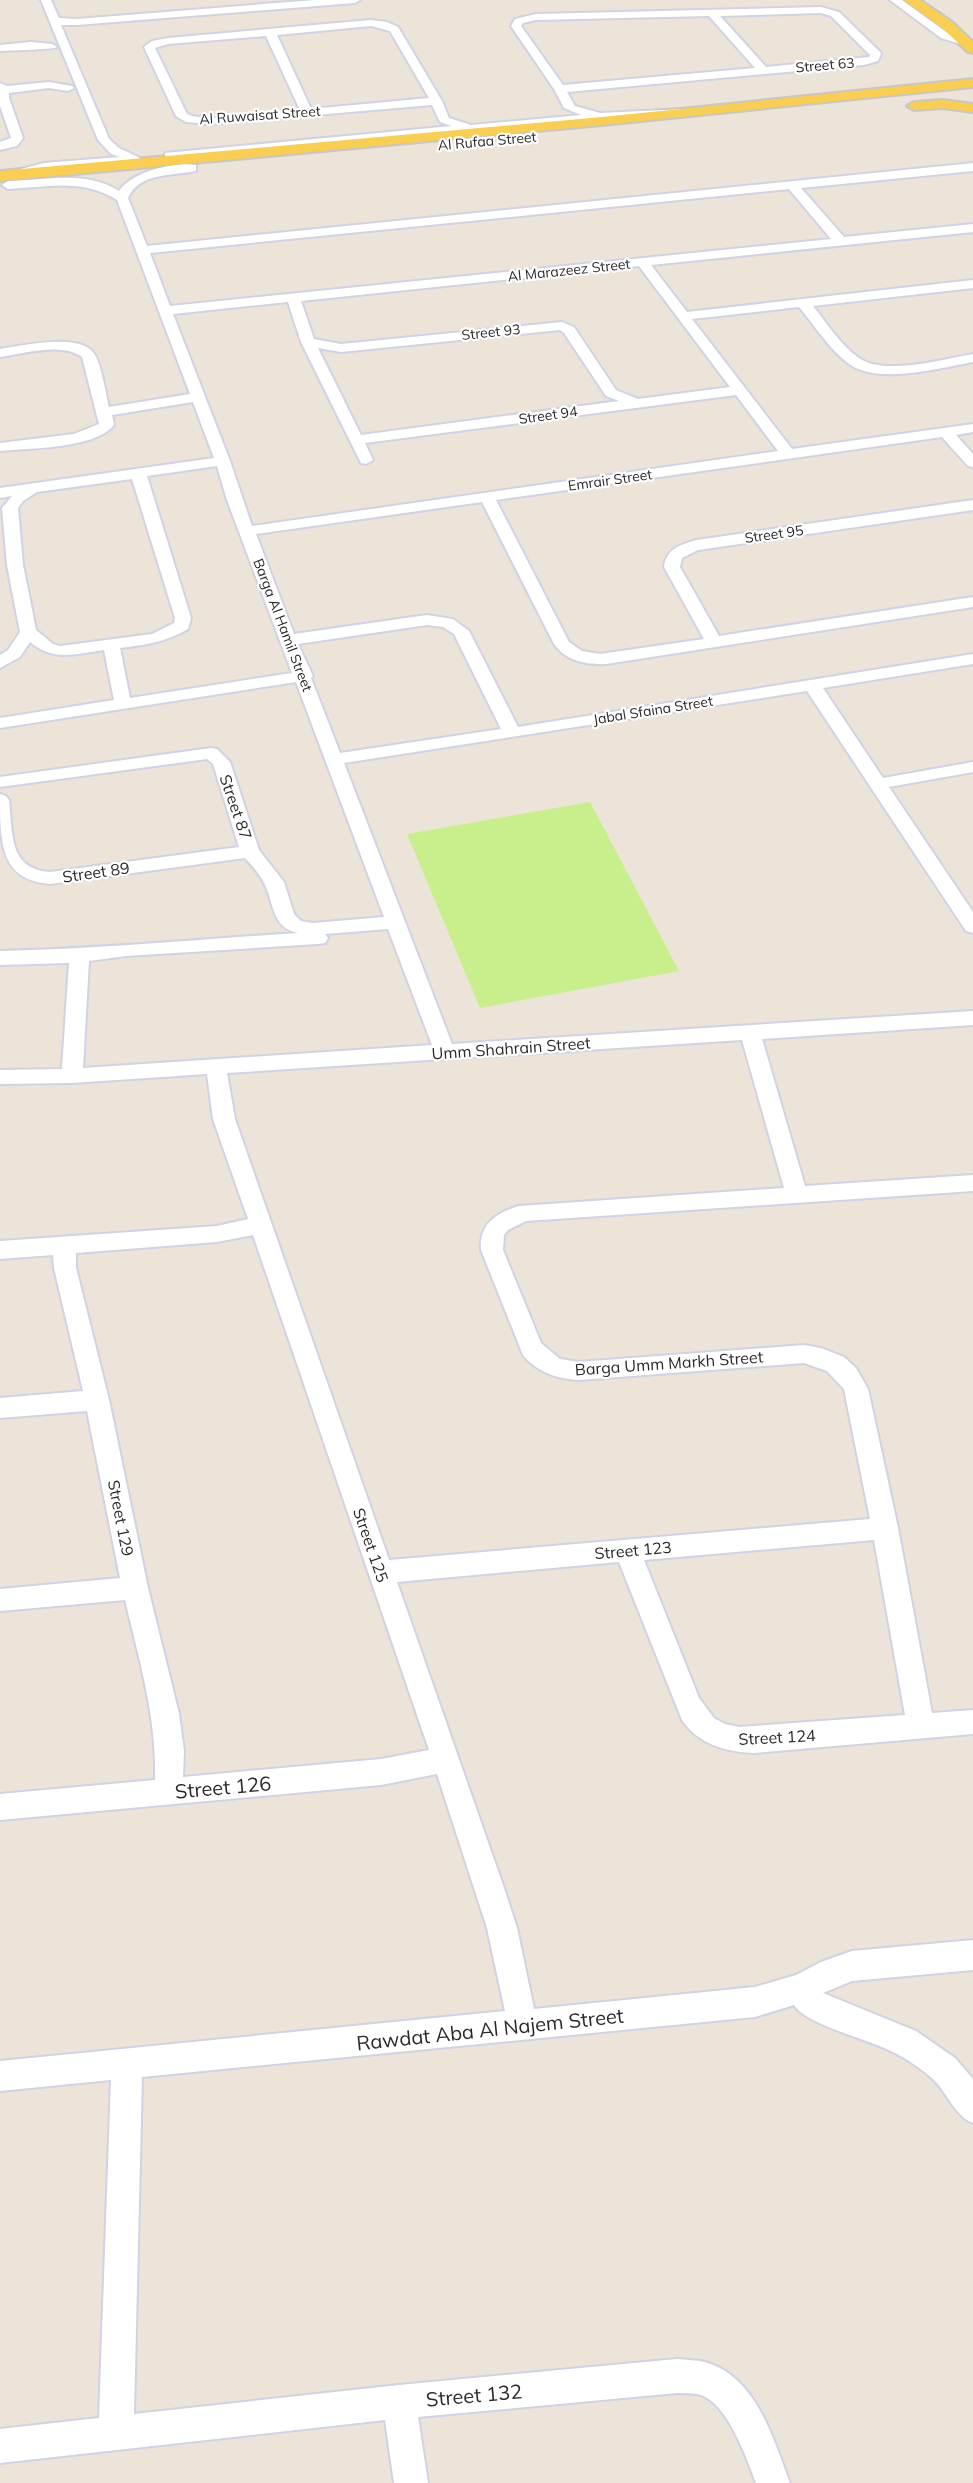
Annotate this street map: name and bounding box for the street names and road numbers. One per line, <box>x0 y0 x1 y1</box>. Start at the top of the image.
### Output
street label: Street 63 <box>795 53 855 77</box>
street label: Al Ruwaisat Street <box>199 102 321 128</box>
street label: Al Rufaa Street <box>437 128 537 154</box>
street label: Al Marazeez Street <box>507 255 631 285</box>
street label: Street 93 <box>461 320 521 344</box>
street label: Street 94 <box>517 402 579 428</box>
street label: Emrair Street <box>567 465 653 495</box>
street label: Street 95 <box>743 521 805 547</box>
street label: Barga Al Hamil Street <box>249 556 317 694</box>
street label: Jabal Sfaina Street <box>592 692 714 728</box>
street label: Street 87 <box>216 772 256 842</box>
street label: Street 89 <box>61 857 131 887</box>
street label: Umm Shahrain Street <box>431 1032 591 1064</box>
street label: Barga Umm Markh Street <box>574 1346 764 1380</box>
street label: Street 129 <box>104 1478 138 1558</box>
street label: Street 125 <box>349 1505 393 1585</box>
street label: Street 123 <box>594 1537 672 1563</box>
street label: Street 124 <box>738 1725 816 1749</box>
street label: Street 126 <box>174 1770 272 1804</box>
street label: Rawdat Aba Al Najem Street <box>355 2003 625 2055</box>
street label: Street 132 <box>425 2378 523 2412</box>

